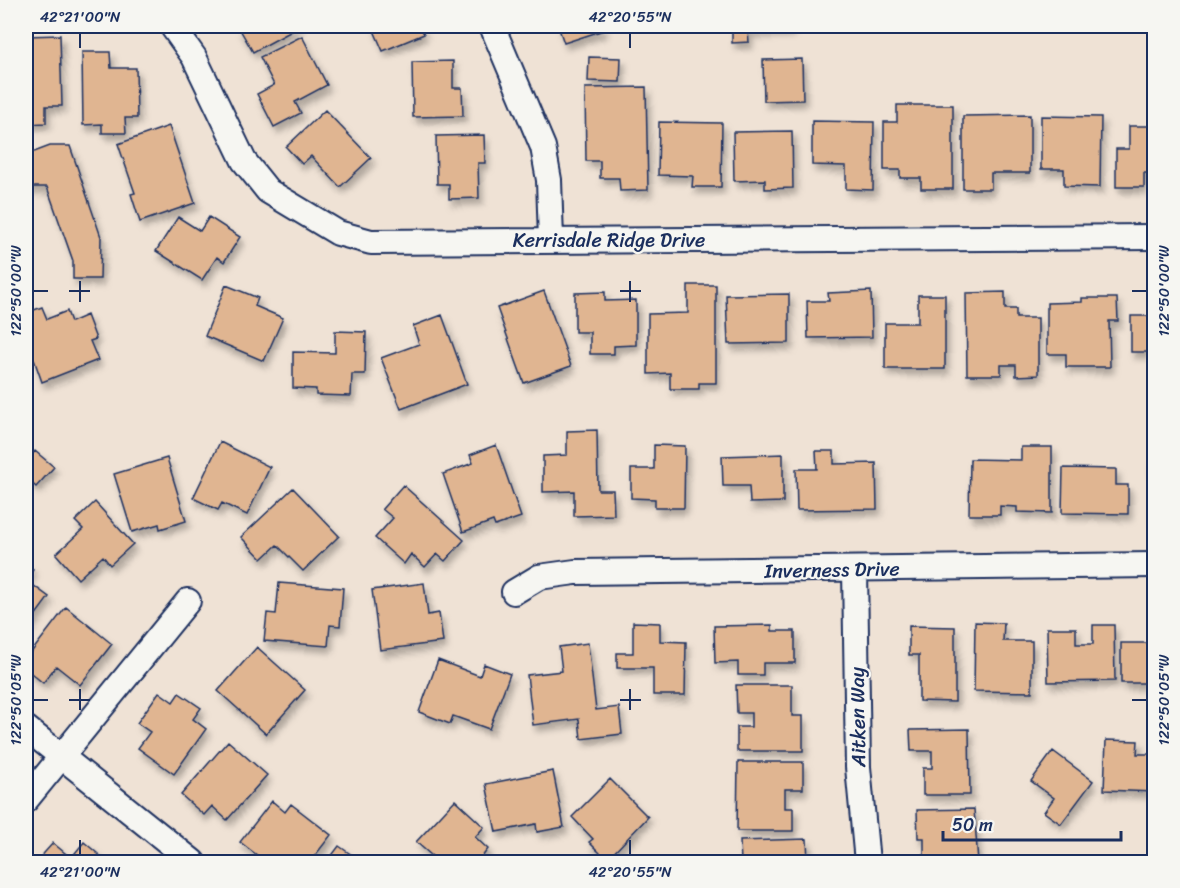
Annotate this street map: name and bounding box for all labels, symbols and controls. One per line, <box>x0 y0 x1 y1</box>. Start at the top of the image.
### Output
text: 42°21'00"N <box>40 4 121 30</box>
text: 42°20'55"N <box>588 4 672 30</box>
street label: Kerrisdale Ridge Drive <box>513 223 705 258</box>
text: 122°50'00"W <box>3 245 29 337</box>
text: 122°50'00"W <box>1151 245 1177 337</box>
street label: Inverness Drive <box>763 551 900 589</box>
text: 122°50'05"W <box>3 654 29 745</box>
text: 122°50'05"W <box>1151 654 1177 745</box>
street label: Aitken Way <box>840 666 876 768</box>
scale bar <box>943 804 1122 842</box>
text: 50 m <box>952 809 993 841</box>
text: 42°21'00"N <box>40 859 121 885</box>
text: 42°20'55"N <box>588 859 672 885</box>

